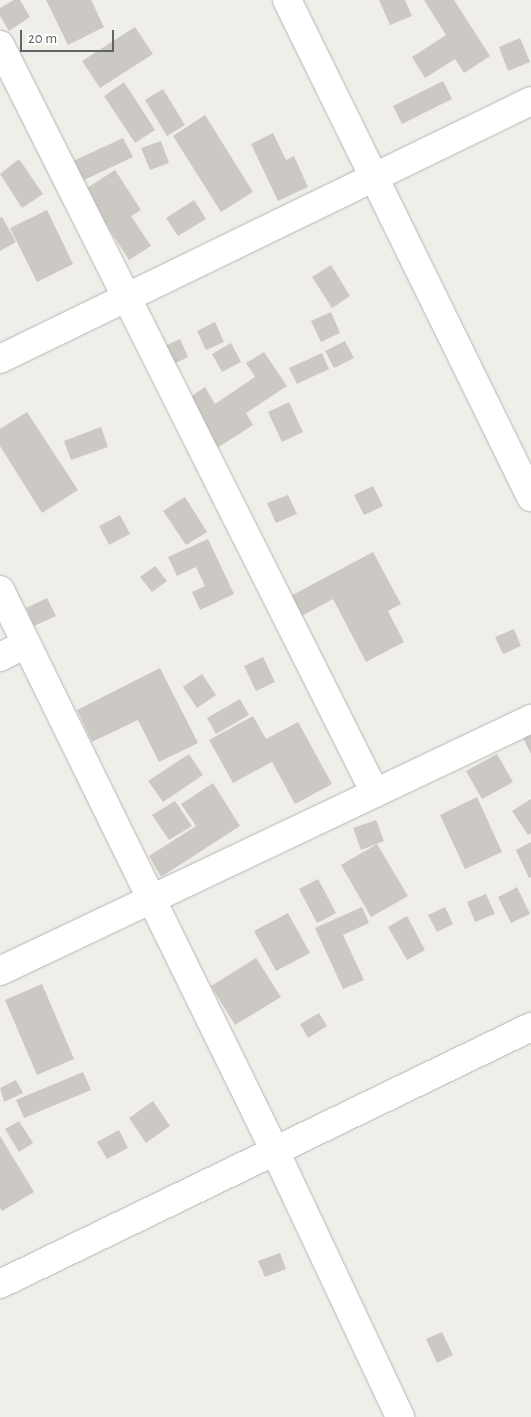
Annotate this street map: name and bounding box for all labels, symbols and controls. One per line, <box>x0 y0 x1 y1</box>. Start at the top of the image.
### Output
scale bar <box>22 20 116 52</box>
text: 20 m <box>28 31 57 46</box>

